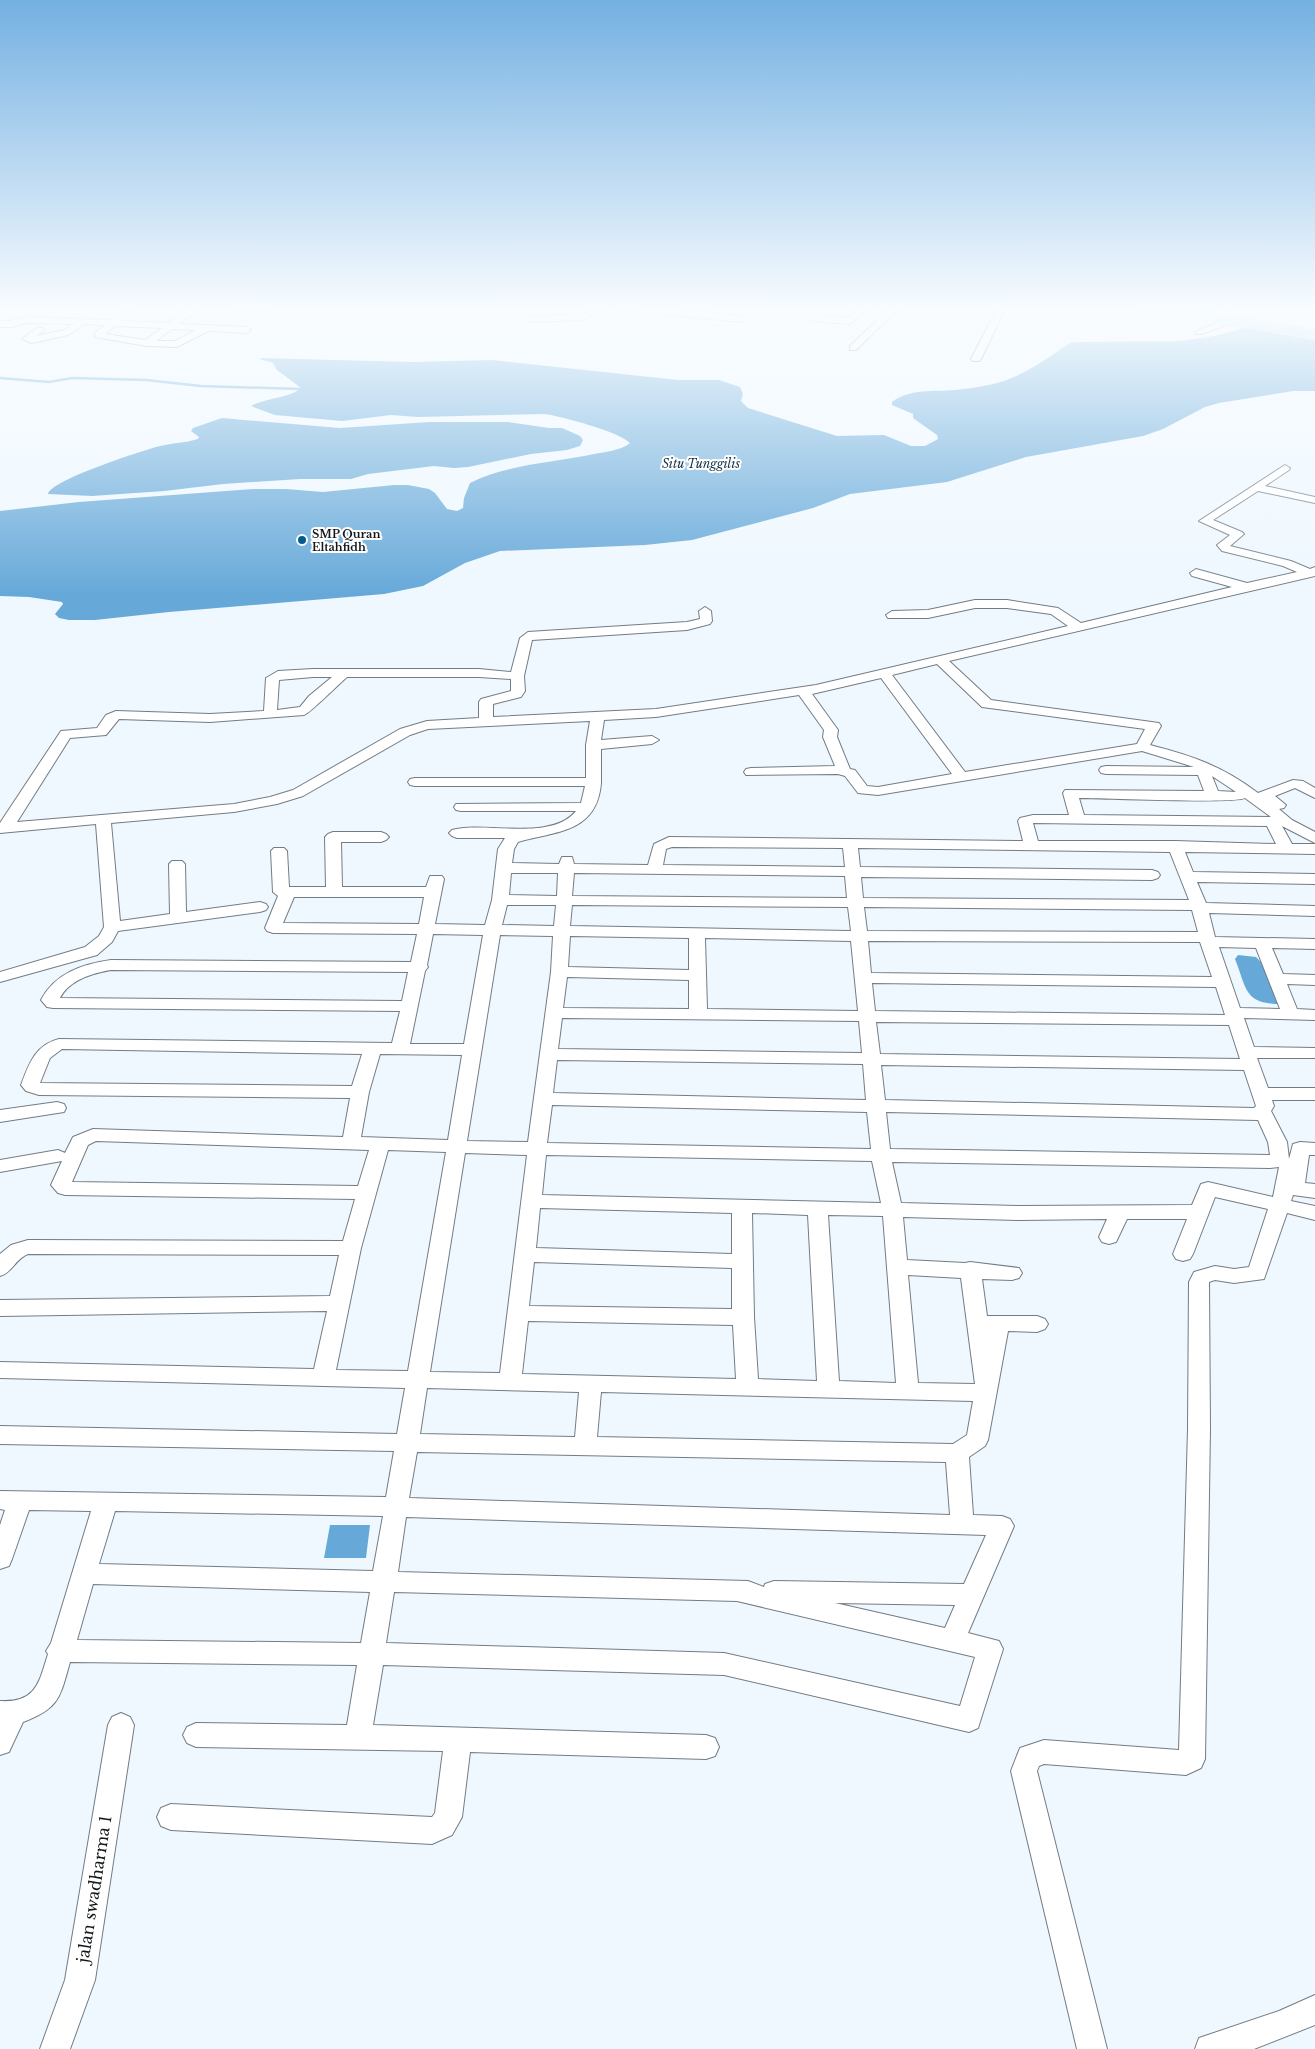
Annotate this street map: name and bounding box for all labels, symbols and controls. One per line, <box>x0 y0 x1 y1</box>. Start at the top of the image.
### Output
water label: Situ Tunggilis <box>662 456 740 471</box>
place label: SMP Quran Eltahfidh <box>312 527 380 554</box>
marker: SMP Quran Eltahfidh <box>296 534 308 546</box>
street label: jalan swadharma 1 <box>72 1814 116 1967</box>

